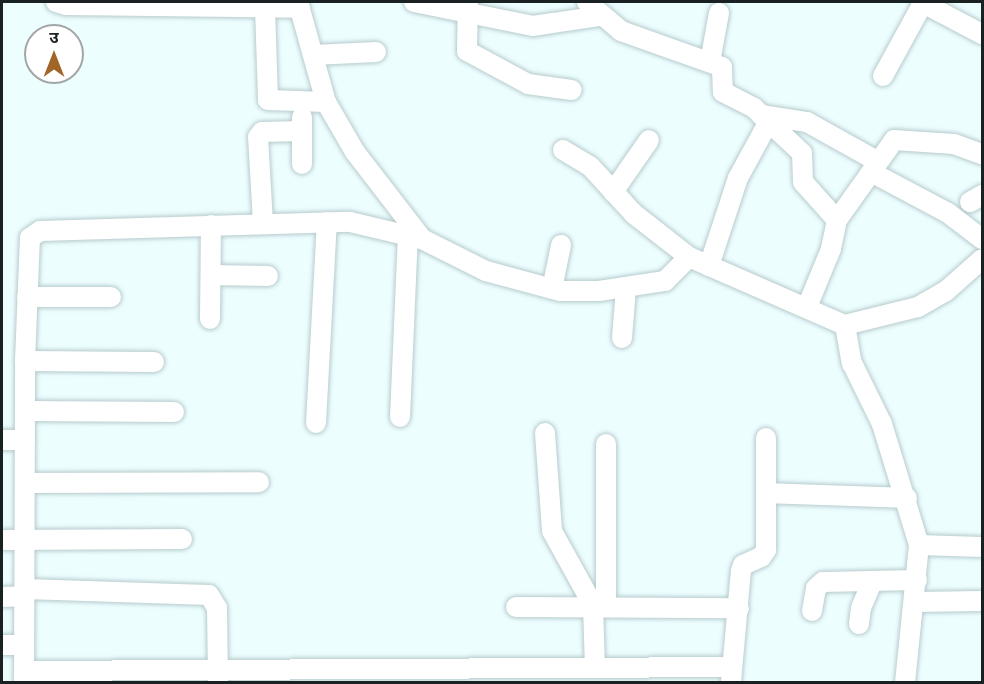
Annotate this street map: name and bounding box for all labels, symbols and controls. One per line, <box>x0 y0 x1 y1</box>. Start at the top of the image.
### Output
north arrow <box>24 24 84 84</box>
text: उ <box>49 28 59 48</box>

